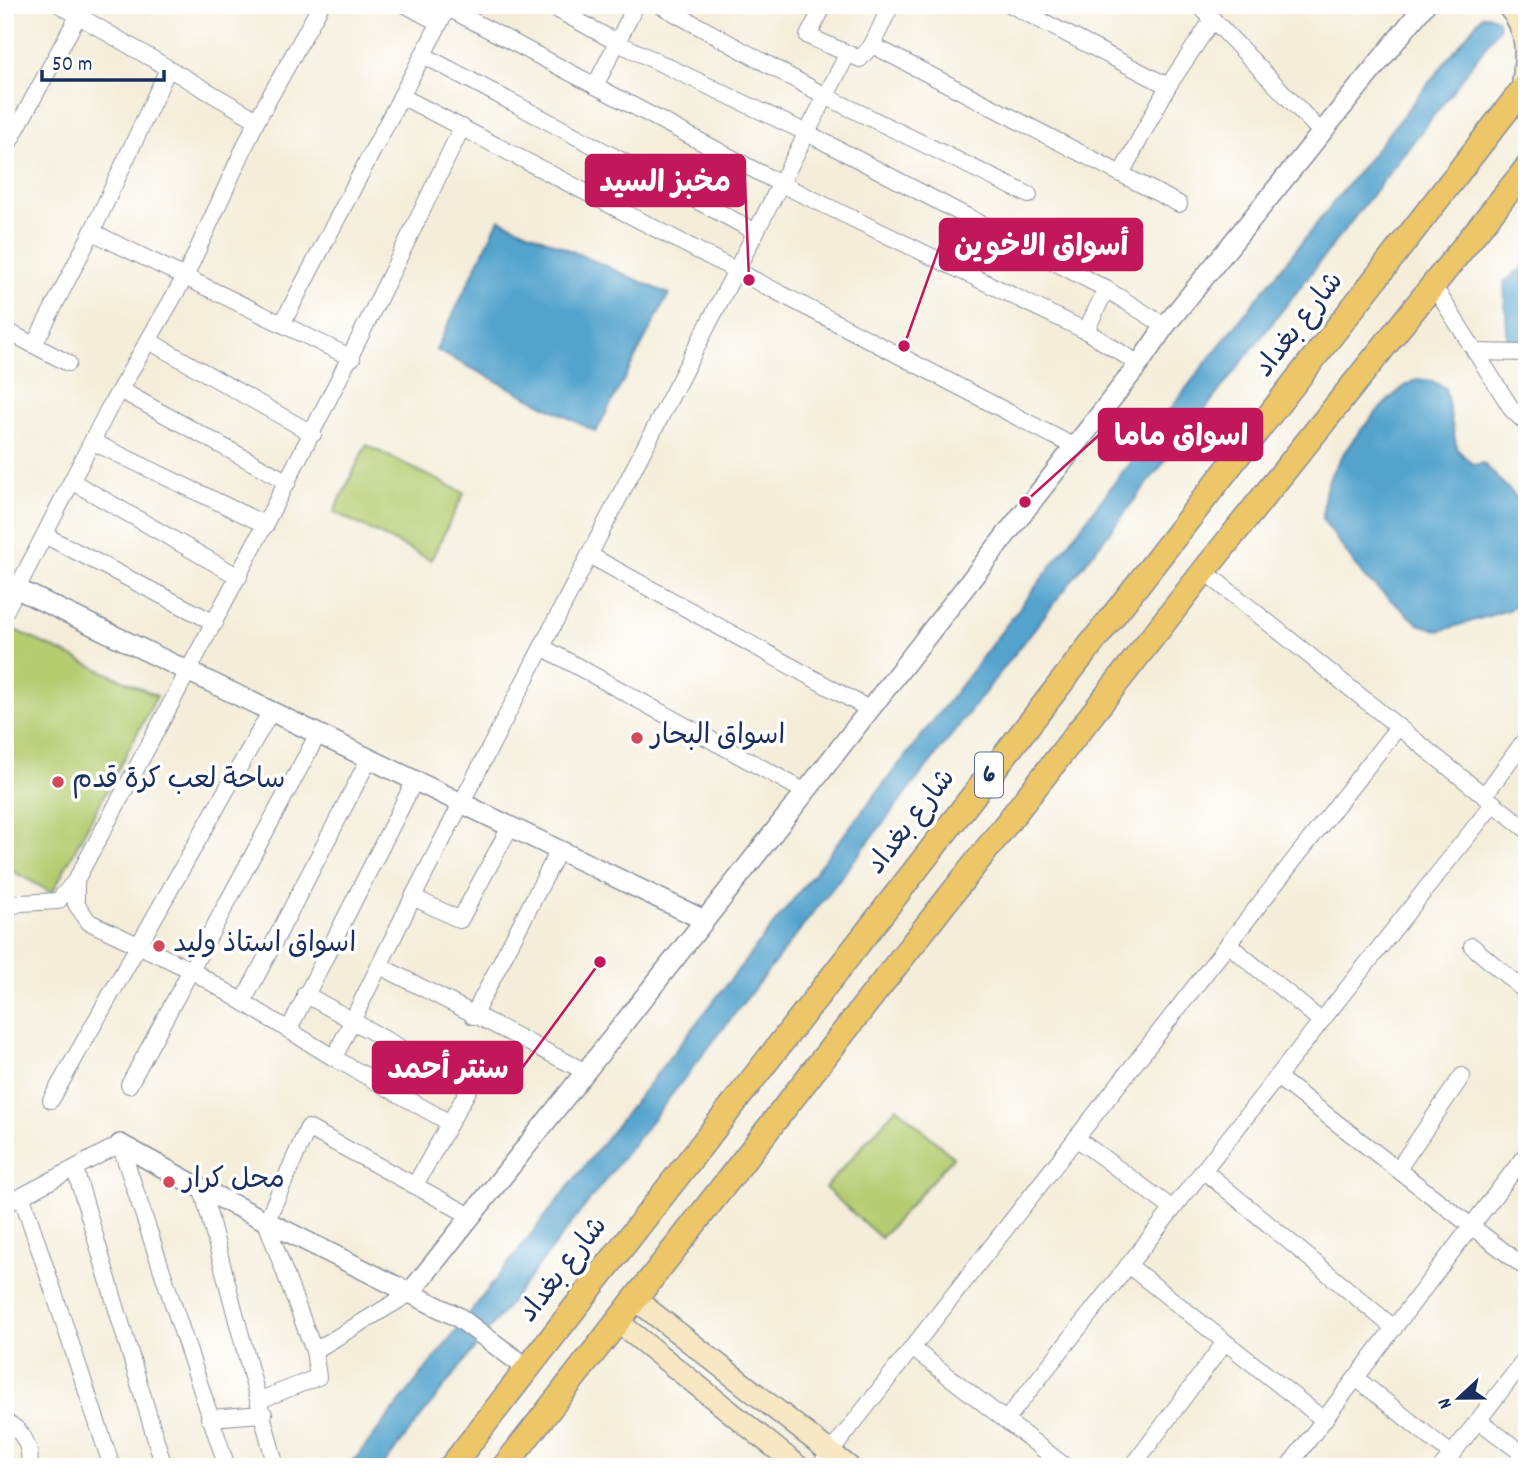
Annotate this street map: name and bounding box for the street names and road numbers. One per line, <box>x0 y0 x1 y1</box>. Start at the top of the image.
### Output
street label: شارع بغداد <box>1247 265 1355 387</box>
road number: 6 <box>975 752 1003 797</box>
street label: شارع بغداد <box>859 762 967 884</box>
street label: شارع بغداد <box>511 1210 619 1332</box>

